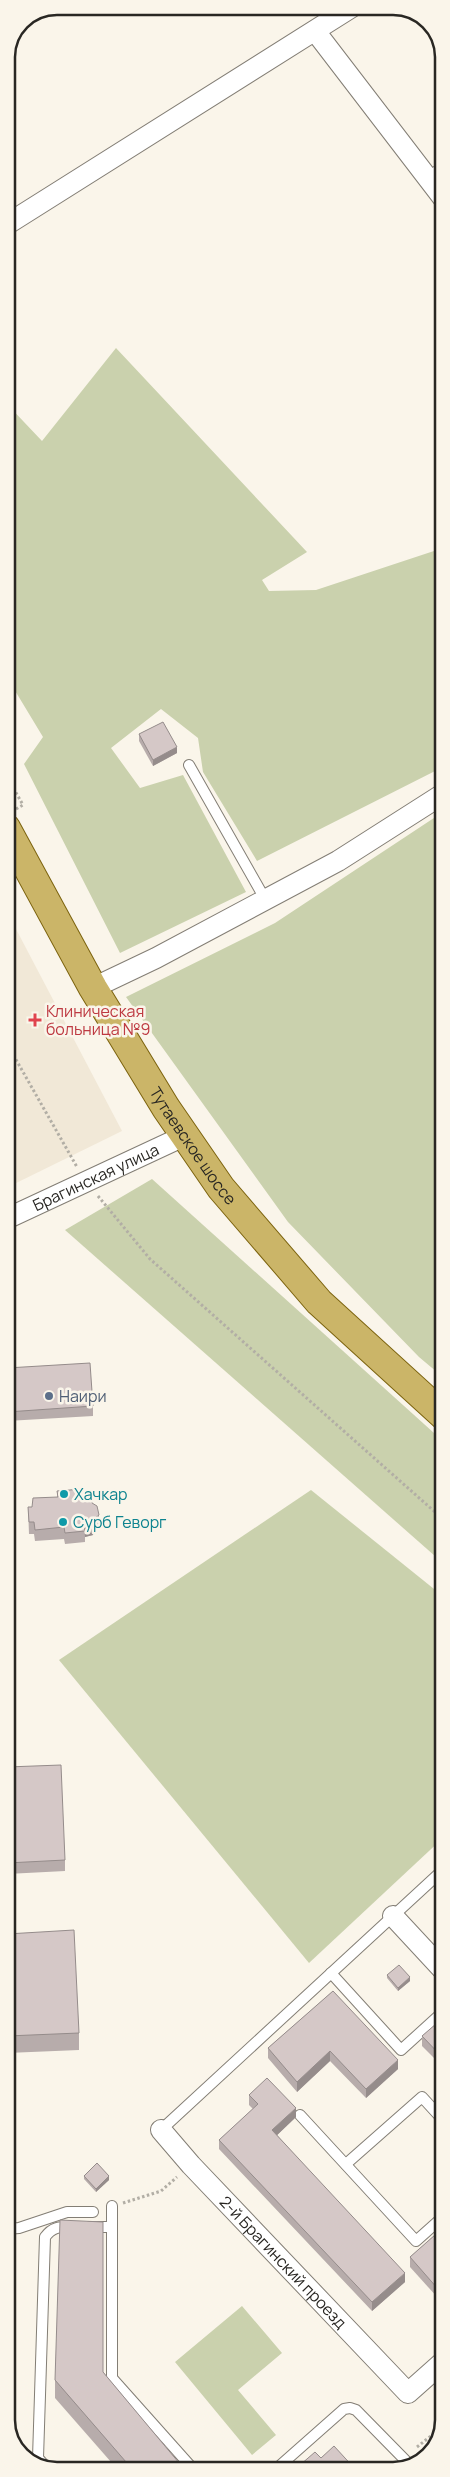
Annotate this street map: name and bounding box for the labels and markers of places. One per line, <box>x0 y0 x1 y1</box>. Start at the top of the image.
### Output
place label: Клиническая больница №9 <box>46 1000 150 1040</box>
marker: Клиническая больница №9 <box>28 1013 42 1027</box>
place label: Наири <box>59 1385 107 1407</box>
marker: Наири <box>43 1390 55 1402</box>
place label: Хачкар <box>74 1483 128 1505</box>
marker: Хачкар <box>58 1488 70 1500</box>
place label: Сурб Геворг <box>73 1511 167 1533</box>
marker: Сурб Геворг <box>57 1516 69 1528</box>

